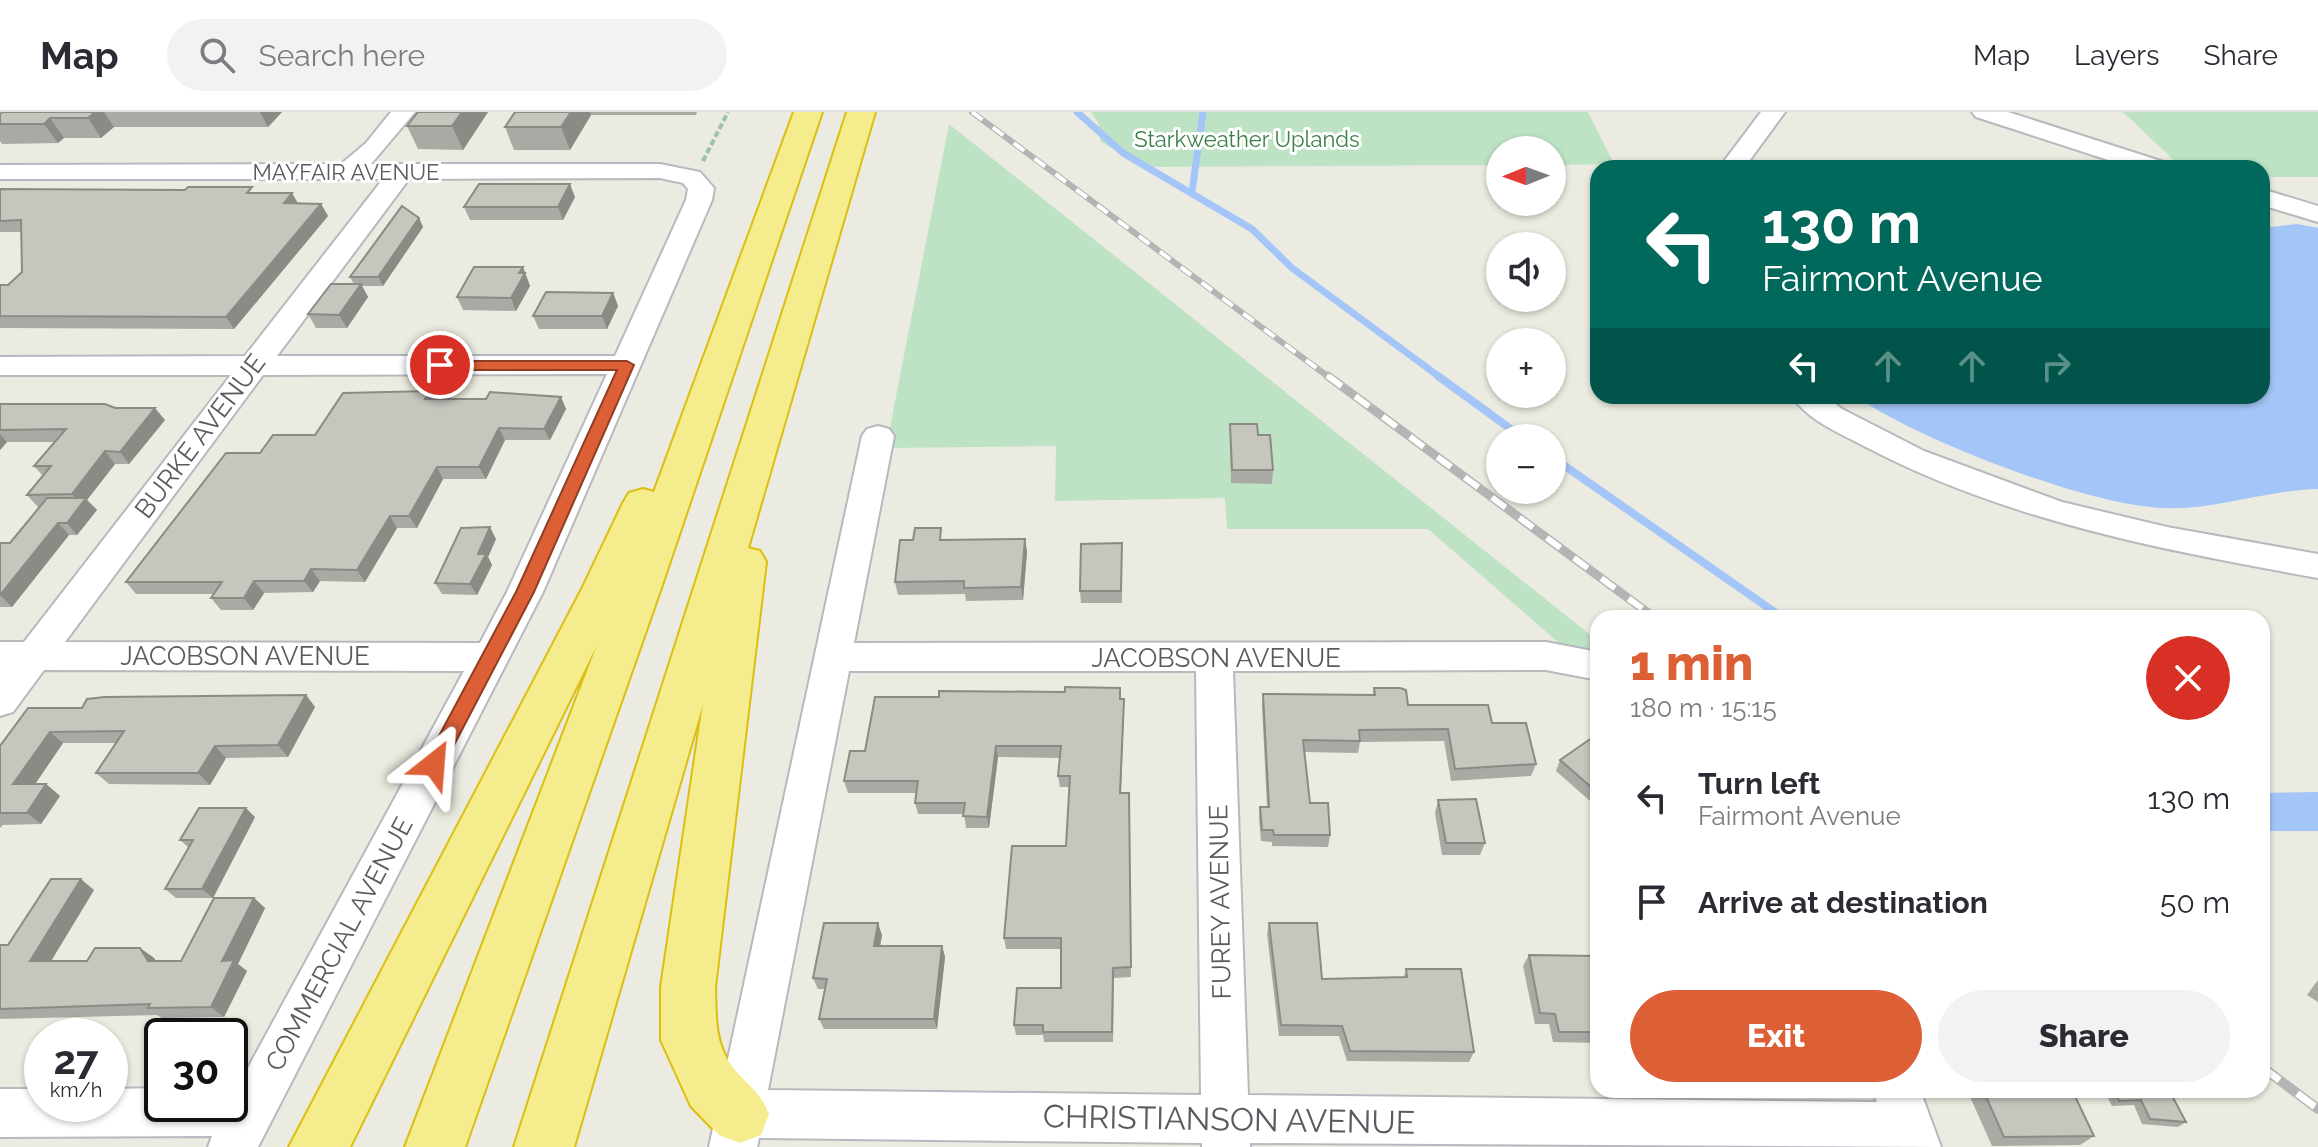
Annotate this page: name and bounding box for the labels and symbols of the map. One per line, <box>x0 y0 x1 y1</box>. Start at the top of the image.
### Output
park label: Starkweather Uplands <box>1134 126 1360 152</box>
north arrow <box>1486 136 1566 216</box>
street label: MAYFAIR AVENUE <box>253 159 439 185</box>
pin <box>406 331 474 399</box>
street label: BURKE AVENUE <box>129 348 271 524</box>
street label: JACOBSON AVENUE <box>120 641 370 671</box>
street label: JACOBSON AVENUE <box>1091 643 1341 673</box>
position arrow <box>392 722 476 806</box>
street label: FUREY AVENUE <box>1203 804 1237 1000</box>
street label: COMMERCIAL AVENUE <box>259 812 419 1076</box>
speed limit sign: 30 <box>144 1018 248 1122</box>
street label: CHRISTIANSON AVENUE <box>1043 1097 1415 1141</box>

